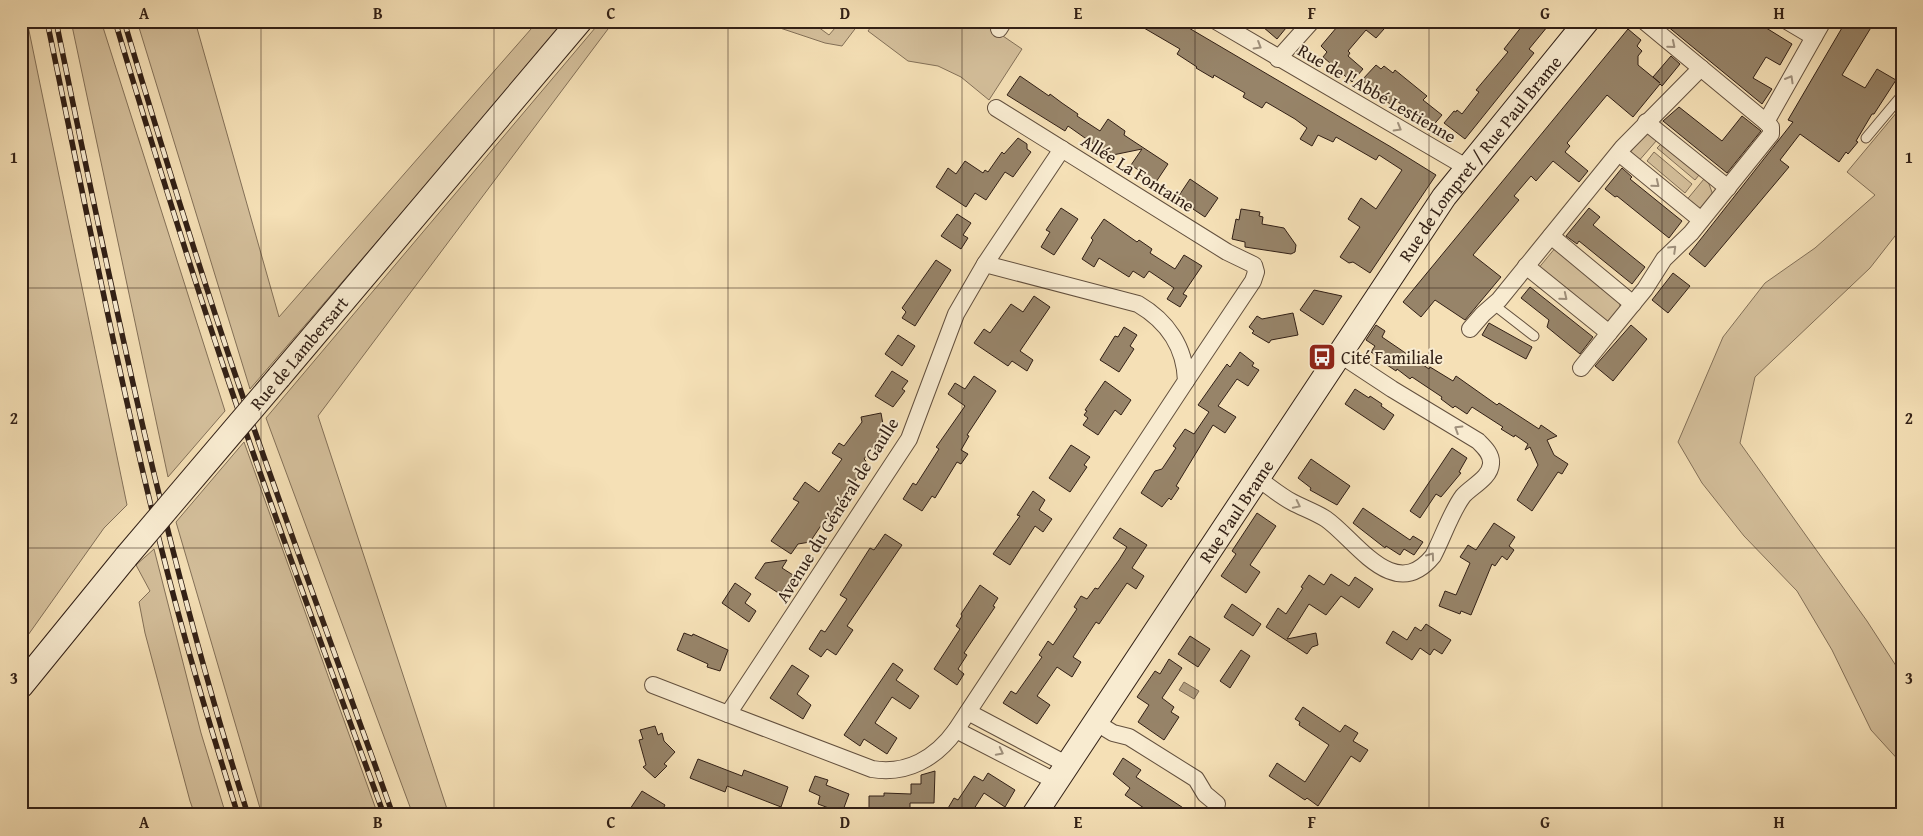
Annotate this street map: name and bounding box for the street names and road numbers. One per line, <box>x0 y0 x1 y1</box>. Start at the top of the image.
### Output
street label: Rue de l'Abbé Lestienne <box>1293 37 1461 149</box>
street label: Rue de Lompret / Rue Paul Brame <box>1391 49 1568 267</box>
street label: Allée La Fontaine <box>1076 127 1200 219</box>
street label: Rue de Lambersart <box>243 290 355 416</box>
street label: Avenue du Général de Gaulle <box>769 412 905 608</box>
street label: Rue Paul Brame <box>1192 454 1280 568</box>

